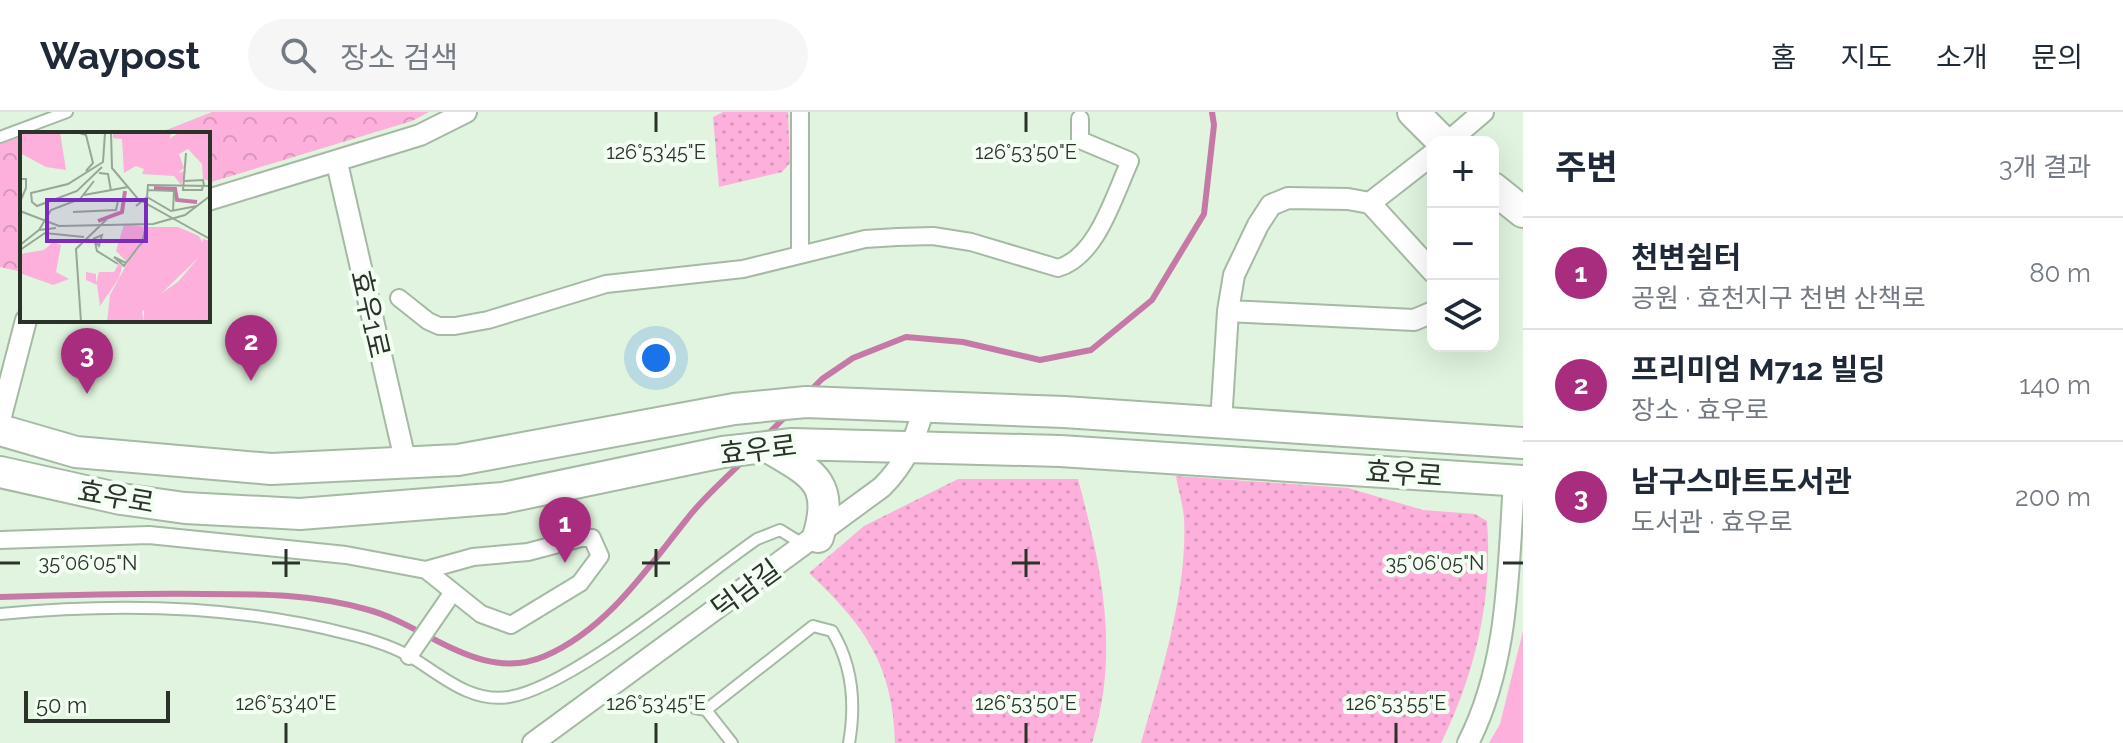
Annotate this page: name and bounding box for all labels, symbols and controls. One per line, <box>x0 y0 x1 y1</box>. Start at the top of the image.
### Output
search box <box>248 19 808 91</box>
text: Waypost <box>40 33 200 78</box>
icon: search <box>276 33 320 77</box>
text: 장소 검색 <box>340 40 458 75</box>
text: 홈 <box>1771 41 1796 74</box>
text: 지도 <box>1840 41 1892 74</box>
text: 소개 <box>1936 41 1987 74</box>
text: 문의 <box>2031 41 2083 74</box>
inset map <box>20 132 210 322</box>
map controls <box>1427 136 1499 352</box>
button: + <box>1427 136 1499 208</box>
text: 126°53'45"E <box>606 140 706 164</box>
text: 126°53'50"E <box>975 140 1077 164</box>
text: 주변 <box>1555 147 1618 187</box>
text: 3개 결과 <box>1999 152 2091 182</box>
button: − <box>1427 208 1499 280</box>
text: 천변쉼터 <box>1631 240 1741 275</box>
text: 1 <box>1575 258 1587 288</box>
text: 80 m <box>2029 258 2091 288</box>
street label: 효우1로 <box>344 267 396 361</box>
button: layers <box>1427 280 1499 352</box>
text: 공원 · 효천지구 천변 산책로 <box>1631 283 1926 313</box>
pin: 2 <box>225 315 277 381</box>
pin: 3 <box>61 328 113 394</box>
your location <box>636 338 676 378</box>
text: 프리미엄 M712 빌딩 <box>1631 352 1886 387</box>
text: 2 <box>1574 370 1588 400</box>
text: 140 m <box>2019 370 2091 400</box>
text: 장소 · 효우로 <box>1631 395 1769 425</box>
street label: 효우로 <box>718 429 798 471</box>
street label: 효우로 <box>1364 455 1444 493</box>
text: 남구스마트도서관 <box>1631 464 1852 499</box>
street label: 효우로 <box>75 474 157 520</box>
text: 3 <box>1574 482 1588 512</box>
text: 200 m <box>2015 482 2091 512</box>
pin: 1 <box>539 497 591 563</box>
text: 도서관 · 효우로 <box>1631 507 1793 537</box>
text: 35°06'05"N <box>38 551 138 575</box>
text: 35°06'05"N <box>1385 551 1485 575</box>
street label: 덕남길 <box>705 553 787 625</box>
scale bar <box>24 687 170 723</box>
text: 126°53'40"E <box>236 691 336 715</box>
text: 126°53'45"E <box>606 691 706 715</box>
text: 126°53'50"E <box>975 691 1077 715</box>
text: 126°53'55"E <box>1346 691 1446 715</box>
text: 50 m <box>36 692 87 718</box>

